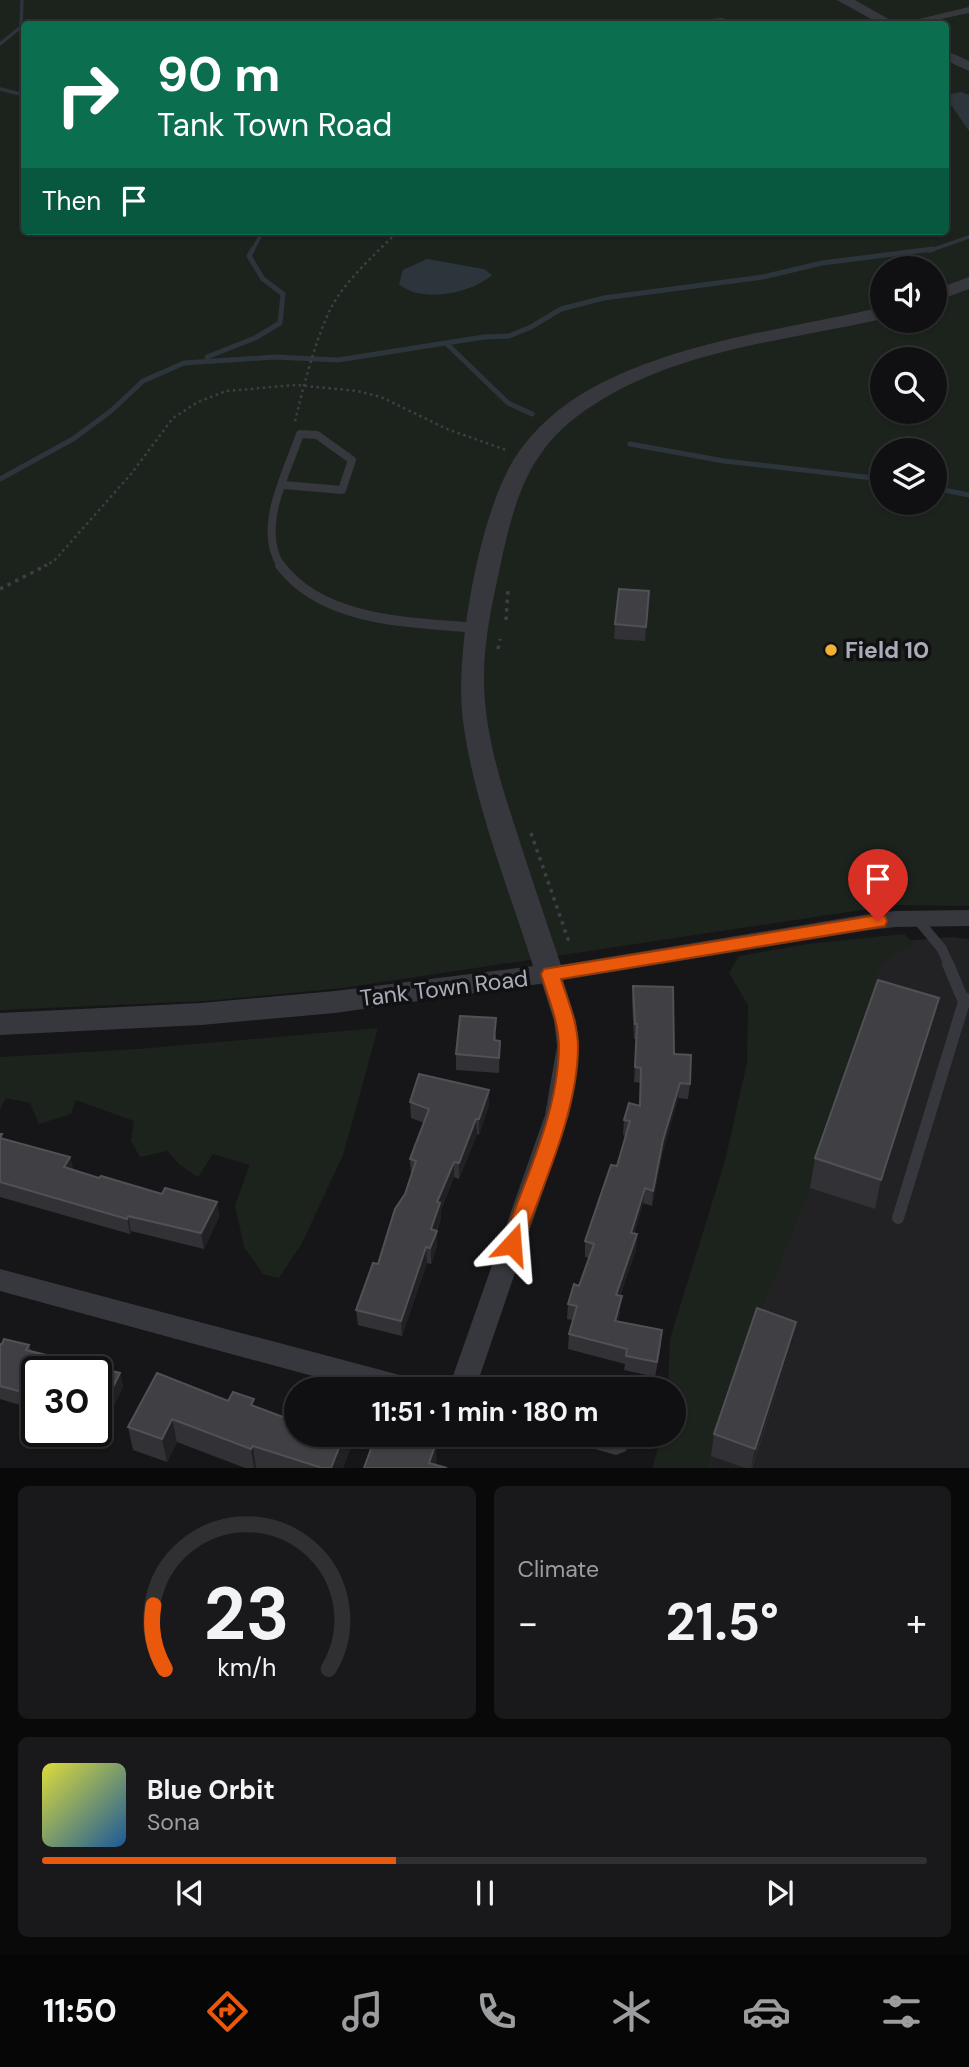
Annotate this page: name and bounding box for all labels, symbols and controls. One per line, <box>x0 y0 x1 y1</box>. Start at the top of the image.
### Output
text: 90 m <box>157 42 280 106</box>
icon: right <box>42 49 133 140</box>
text: Tank Town Road <box>157 104 392 146</box>
icon: arrive <box>115 182 153 220</box>
text: Then <box>42 184 101 218</box>
map controls <box>870 256 947 515</box>
button: sound <box>870 256 947 333</box>
button: search <box>870 347 947 424</box>
button: layers <box>870 438 947 515</box>
place label: Field 10 <box>845 635 929 665</box>
marker: Field 10 <box>823 642 839 658</box>
pin <box>848 849 908 921</box>
icon: arrive <box>859 860 897 898</box>
street label: Tank Town Road <box>358 963 530 1013</box>
position arrow <box>475 1207 549 1281</box>
speed limit sign: 30 <box>21 1356 112 1447</box>
text: 11:51 · 1 min · 180 m <box>372 1395 598 1429</box>
text: Climate <box>518 1554 599 1584</box>
text: 23 <box>204 1567 290 1662</box>
text: 21.5° <box>666 1588 779 1656</box>
text: − <box>518 1598 538 1648</box>
text: + <box>906 1598 927 1648</box>
text: km/h <box>217 1650 276 1683</box>
text: Blue Orbit <box>147 1773 275 1807</box>
text: Sona <box>147 1807 200 1837</box>
icon: previous <box>171 1874 209 1912</box>
icon: pause <box>466 1874 504 1912</box>
icon: next <box>761 1874 799 1912</box>
icon: directions <box>203 1987 252 2036</box>
icon: music <box>338 1987 387 2036</box>
icon: phone <box>472 1987 521 2036</box>
icon: climate <box>607 1987 656 2036</box>
icon: car <box>742 1987 791 2036</box>
icon: filters <box>877 1987 926 2036</box>
text: 11:50 <box>43 1990 117 2032</box>

